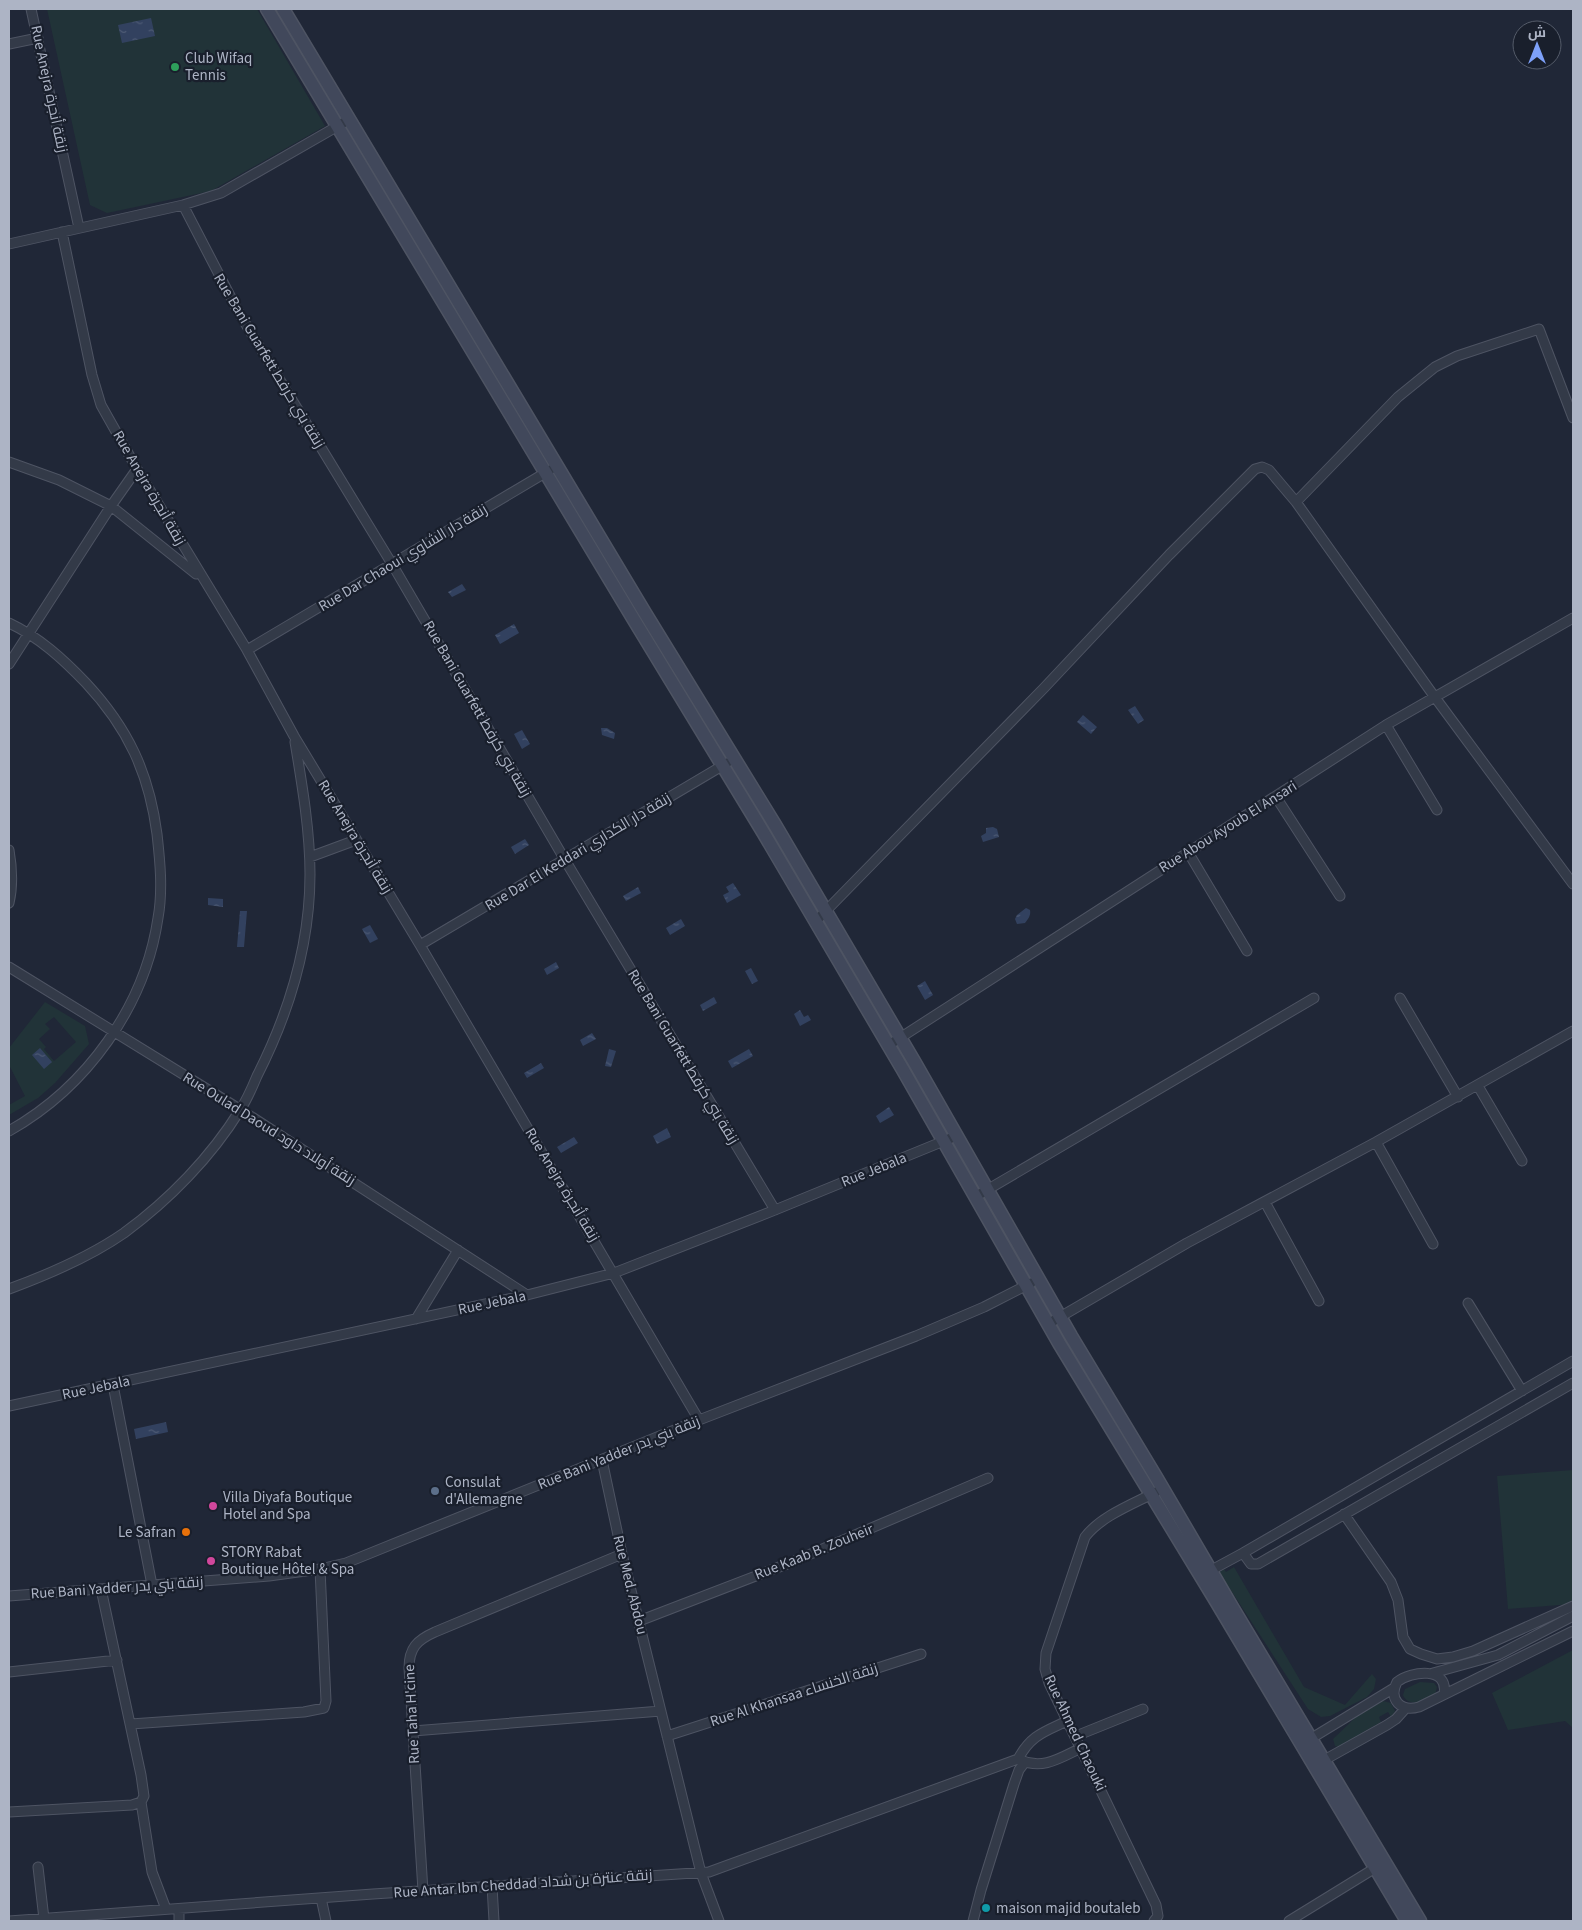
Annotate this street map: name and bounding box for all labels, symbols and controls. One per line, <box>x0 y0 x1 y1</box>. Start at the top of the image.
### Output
north arrow <box>1512 20 1562 70</box>
street label: Rue Anejra زنقة أنجرة <box>25 23 73 155</box>
text: ش <box>1528 23 1546 43</box>
place label: Club Wifaq Tennis <box>185 48 252 86</box>
marker: Club Wifaq Tennis <box>169 61 181 73</box>
street label: Rue Bani Guarfett زنقة بني كرفط <box>207 270 330 453</box>
street label: Rue Anejra زنقة أنجرة <box>108 427 190 549</box>
street label: Rue Dar Chaoui زنقة دار الشاوي <box>314 499 492 618</box>
street label: Rue Bani Guarfett زنقة بني كرفط <box>417 617 536 802</box>
street label: Rue Anejra زنقة أنجرة <box>313 776 397 898</box>
street label: Rue Abou Ayoub El Ansari <box>1155 776 1301 878</box>
street label: Rue Dar El Keddari زنقة دار الكداري <box>481 788 676 917</box>
street label: Rue Bani Guarfett زنقة بني كرفط <box>621 966 744 1149</box>
street label: Rue Oulad Daoud زنقة أولاد داود <box>178 1067 360 1191</box>
street label: Rue Anejra زنقة أنجرة <box>520 1124 604 1246</box>
street label: Rue Jebala <box>838 1147 910 1193</box>
street label: Rue Jebala <box>456 1286 528 1320</box>
street label: Rue Jebala <box>60 1371 132 1405</box>
street label: Rue Bani Yadder زنقة بني يدر <box>535 1411 704 1496</box>
place label: Consulat d'Allemagne <box>445 1472 523 1510</box>
marker: Consulat d'Allemagne <box>429 1485 441 1497</box>
place label: Villa Diyafa Boutique Hotel and Spa <box>223 1487 352 1525</box>
marker: Villa Diyafa Boutique Hotel and Spa <box>207 1500 219 1512</box>
street label: Rue Kaab B. Zouheir <box>751 1518 877 1585</box>
place label: Le Safran <box>118 1522 176 1543</box>
marker: Le Safran <box>180 1526 192 1538</box>
street label: Rue Med. Abdou <box>608 1533 652 1637</box>
place label: STORY Rabat Boutique Hôtel & Spa <box>221 1542 354 1580</box>
marker: STORY Rabat Boutique Hôtel & Spa <box>205 1555 217 1567</box>
street label: Rue Bani Yadder زنقة بني يدر <box>30 1571 204 1606</box>
street label: Rue Al Khansaa زنقة الخنساء <box>707 1658 881 1732</box>
street label: Rue Taha H'cine <box>399 1664 425 1764</box>
street label: Rue Ahmed Chaouki <box>1039 1671 1111 1795</box>
street label: Rue Antar Ibn Cheddad زنقة عنترة بن شداد <box>393 1864 653 1904</box>
place label: maison majid boutaleb <box>996 1898 1140 1919</box>
marker: maison majid boutaleb <box>980 1902 992 1914</box>

